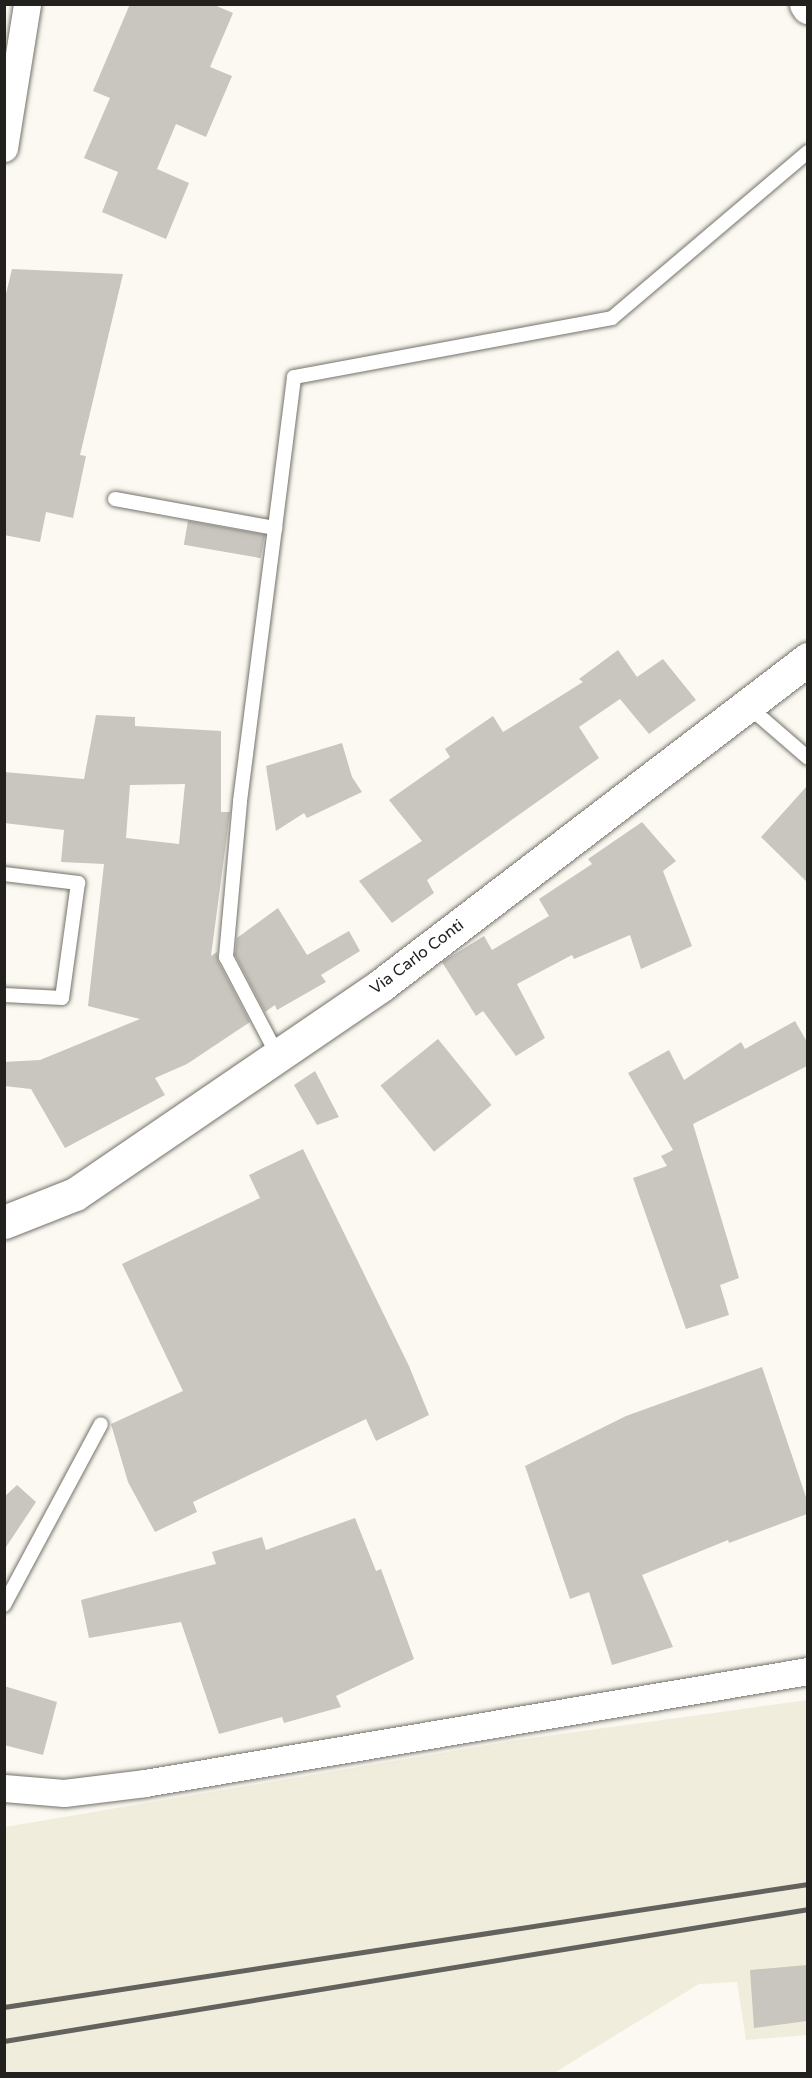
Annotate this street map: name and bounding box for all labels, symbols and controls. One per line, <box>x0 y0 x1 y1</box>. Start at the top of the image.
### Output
street label: Via Carlo Conti <box>366 916 468 998</box>

